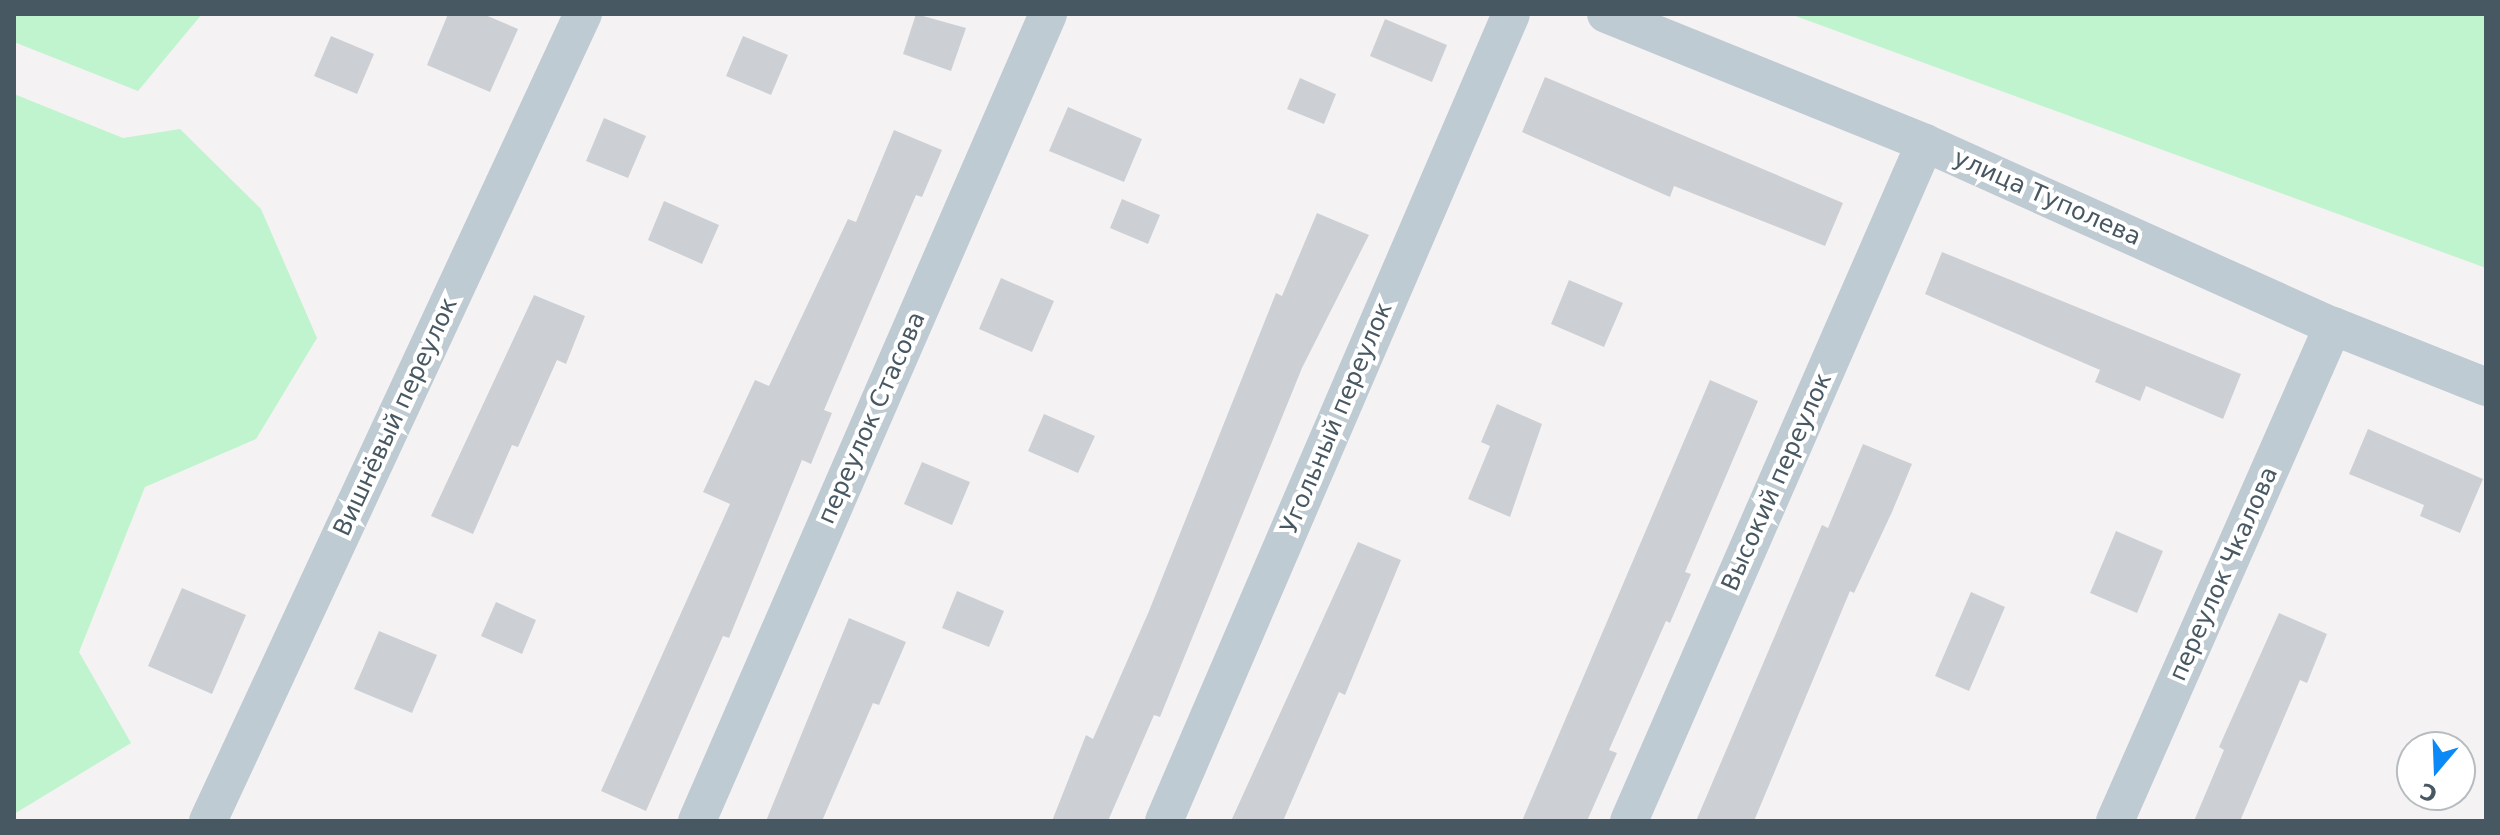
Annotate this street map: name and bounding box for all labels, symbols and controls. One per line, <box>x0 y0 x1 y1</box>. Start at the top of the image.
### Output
street label: улица Туполева <box>1949 144 2145 252</box>
street label: Вишнёвый переулок <box>328 293 464 541</box>
street label: Угольный переулок <box>1275 298 1399 538</box>
street label: переулок Стасова <box>812 308 932 528</box>
street label: Высокий переулок <box>1716 368 1838 596</box>
street label: переулок Чкалова <box>2164 462 2284 686</box>
north arrow <box>2396 731 2476 811</box>
text: С <box>2417 778 2440 807</box>

